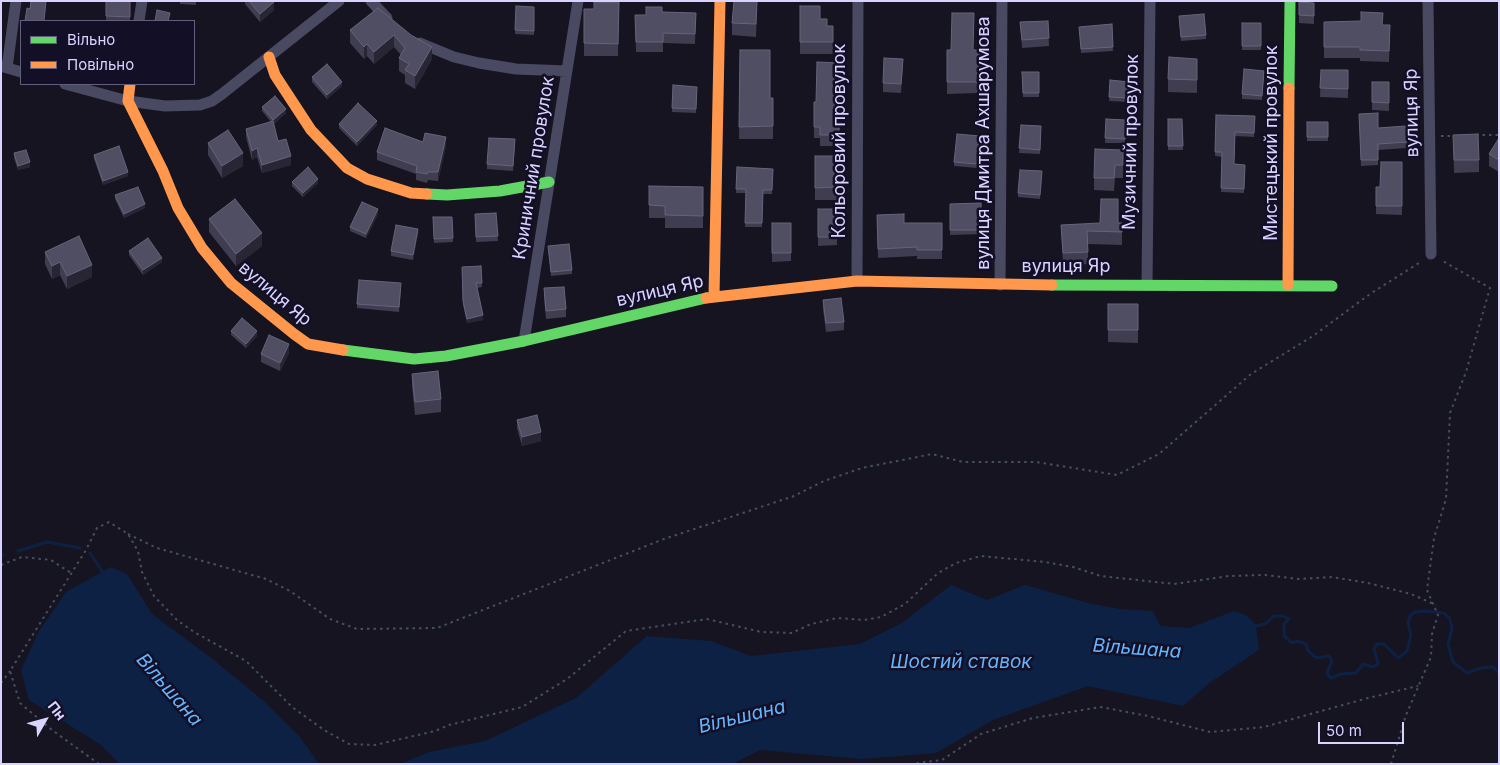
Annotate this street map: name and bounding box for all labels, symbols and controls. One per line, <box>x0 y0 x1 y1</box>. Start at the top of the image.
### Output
street label: вулиця Дмитра Ахшарумова <box>973 16 995 270</box>
legend <box>20 20 195 85</box>
text: Вільно <box>67 30 115 49</box>
street label: Кольоровий провулок <box>829 44 851 238</box>
street label: Мистецький провулок <box>1261 45 1283 241</box>
street label: Музичний провулок <box>1119 54 1143 230</box>
text: Повільно <box>67 55 134 74</box>
street label: вулиця Яр <box>1400 68 1424 158</box>
street label: Криничний провулок <box>509 75 559 261</box>
street label: вулиця Яр <box>1022 256 1110 278</box>
street label: вулиця Яр <box>234 257 316 331</box>
street label: вулиця Яр <box>614 270 706 312</box>
water label: Вільшана <box>1092 635 1182 663</box>
water label: Вільшана <box>131 649 207 731</box>
water label: Шостий ставок <box>890 651 1032 673</box>
north arrow <box>20 695 70 745</box>
water label: Вільшана <box>696 695 788 739</box>
text: Пн <box>45 698 70 723</box>
scale bar <box>1320 712 1406 744</box>
text: 50 m <box>1326 721 1362 740</box>

